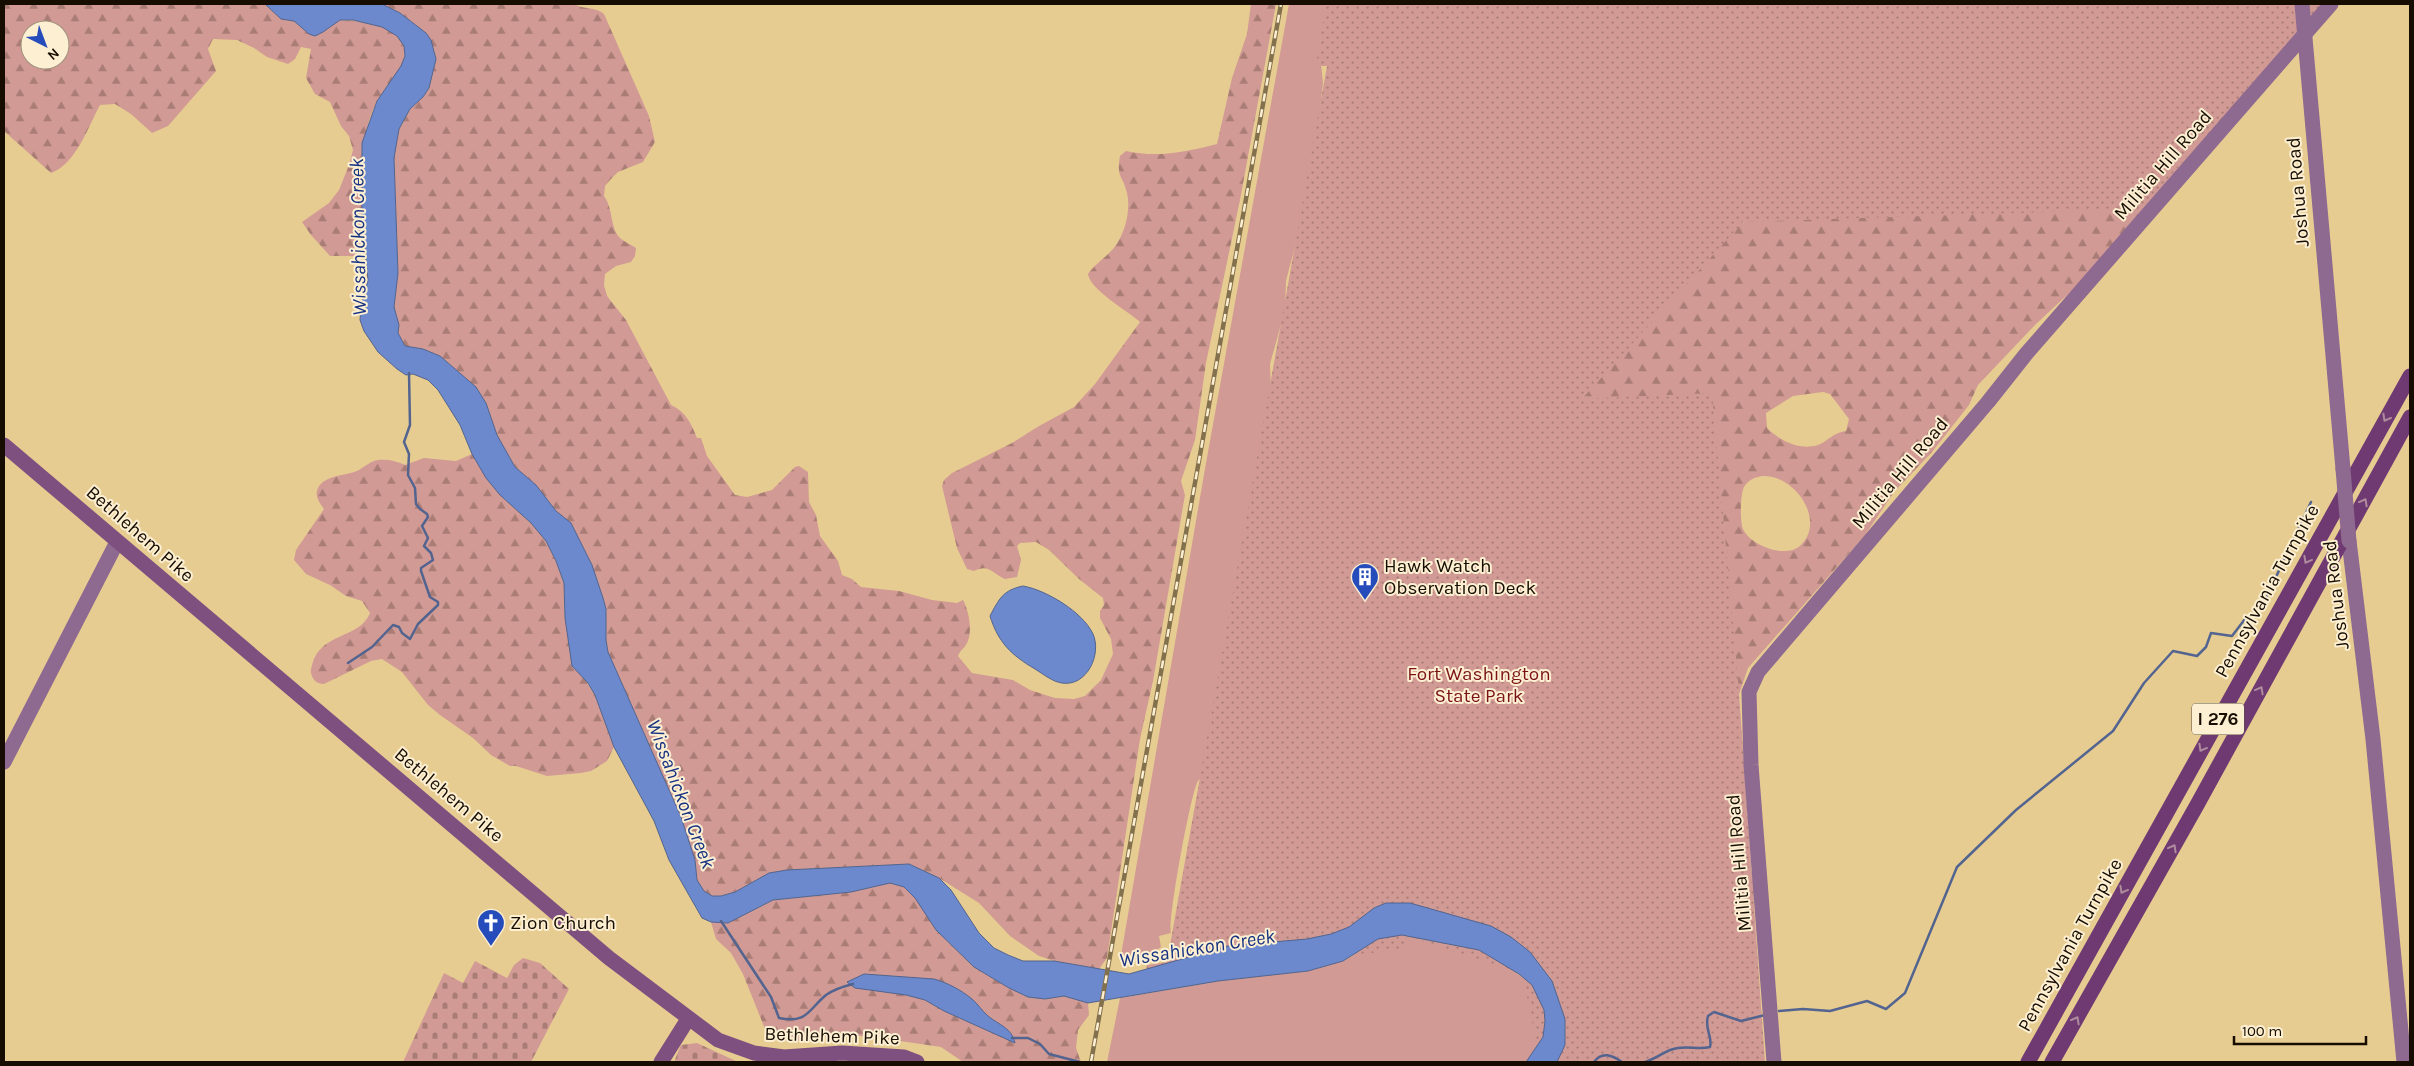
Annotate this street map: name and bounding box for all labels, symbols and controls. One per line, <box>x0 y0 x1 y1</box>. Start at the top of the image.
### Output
north arrow <box>20 20 70 70</box>
text: N <box>44 45 63 64</box>
street label: Militia Hill Road <box>2110 106 2216 224</box>
street label: Joshua Road <box>2282 136 2314 248</box>
water label: Wissahickon Creek <box>345 157 371 316</box>
street label: Militia Hill Road <box>1847 413 1953 533</box>
one-way arrow <box>2382 413 2392 422</box>
street label: Bethlehem Pike <box>82 481 198 587</box>
one-way arrow <box>2358 498 2368 507</box>
street label: Pennsylvania Turnpike <box>2210 501 2324 681</box>
street label: Joshua Road <box>2318 539 2354 651</box>
place label: Hawk Watch Observation Deck <box>1384 555 1536 599</box>
one-way arrow <box>2303 555 2313 564</box>
building icon: Hawk Watch Observation Deck <box>1350 562 1380 601</box>
park label: Fort Washington State Park <box>1407 663 1551 707</box>
one-way arrow <box>2254 687 2264 696</box>
road number: I 276 <box>2192 704 2244 734</box>
water label: Wissahickon Creek <box>642 716 720 873</box>
one-way arrow <box>2198 742 2208 751</box>
street label: Bethlehem Pike <box>390 743 508 847</box>
street label: Militia Hill Road <box>1722 793 1756 933</box>
one-way arrow <box>2167 844 2177 853</box>
street label: Pennsylvania Turnpike <box>2013 855 2127 1035</box>
one-way arrow <box>2120 885 2130 894</box>
church icon: Zion Church <box>476 908 506 947</box>
place label: Zion Church <box>510 912 616 934</box>
water label: Wissahickon Creek <box>1117 924 1278 972</box>
scale bar <box>2234 1014 2366 1046</box>
one-way arrow <box>2070 1016 2080 1025</box>
text: 100 m <box>2242 1022 2282 1040</box>
street label: Bethlehem Pike <box>764 1023 900 1049</box>

